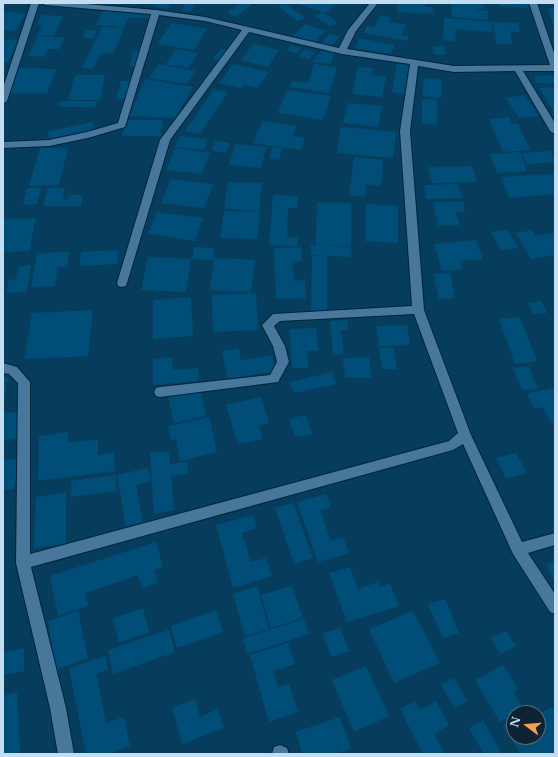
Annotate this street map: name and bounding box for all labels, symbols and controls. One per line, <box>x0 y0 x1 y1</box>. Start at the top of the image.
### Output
north arrow <box>506 705 546 745</box>
text: N <box>507 715 524 729</box>

